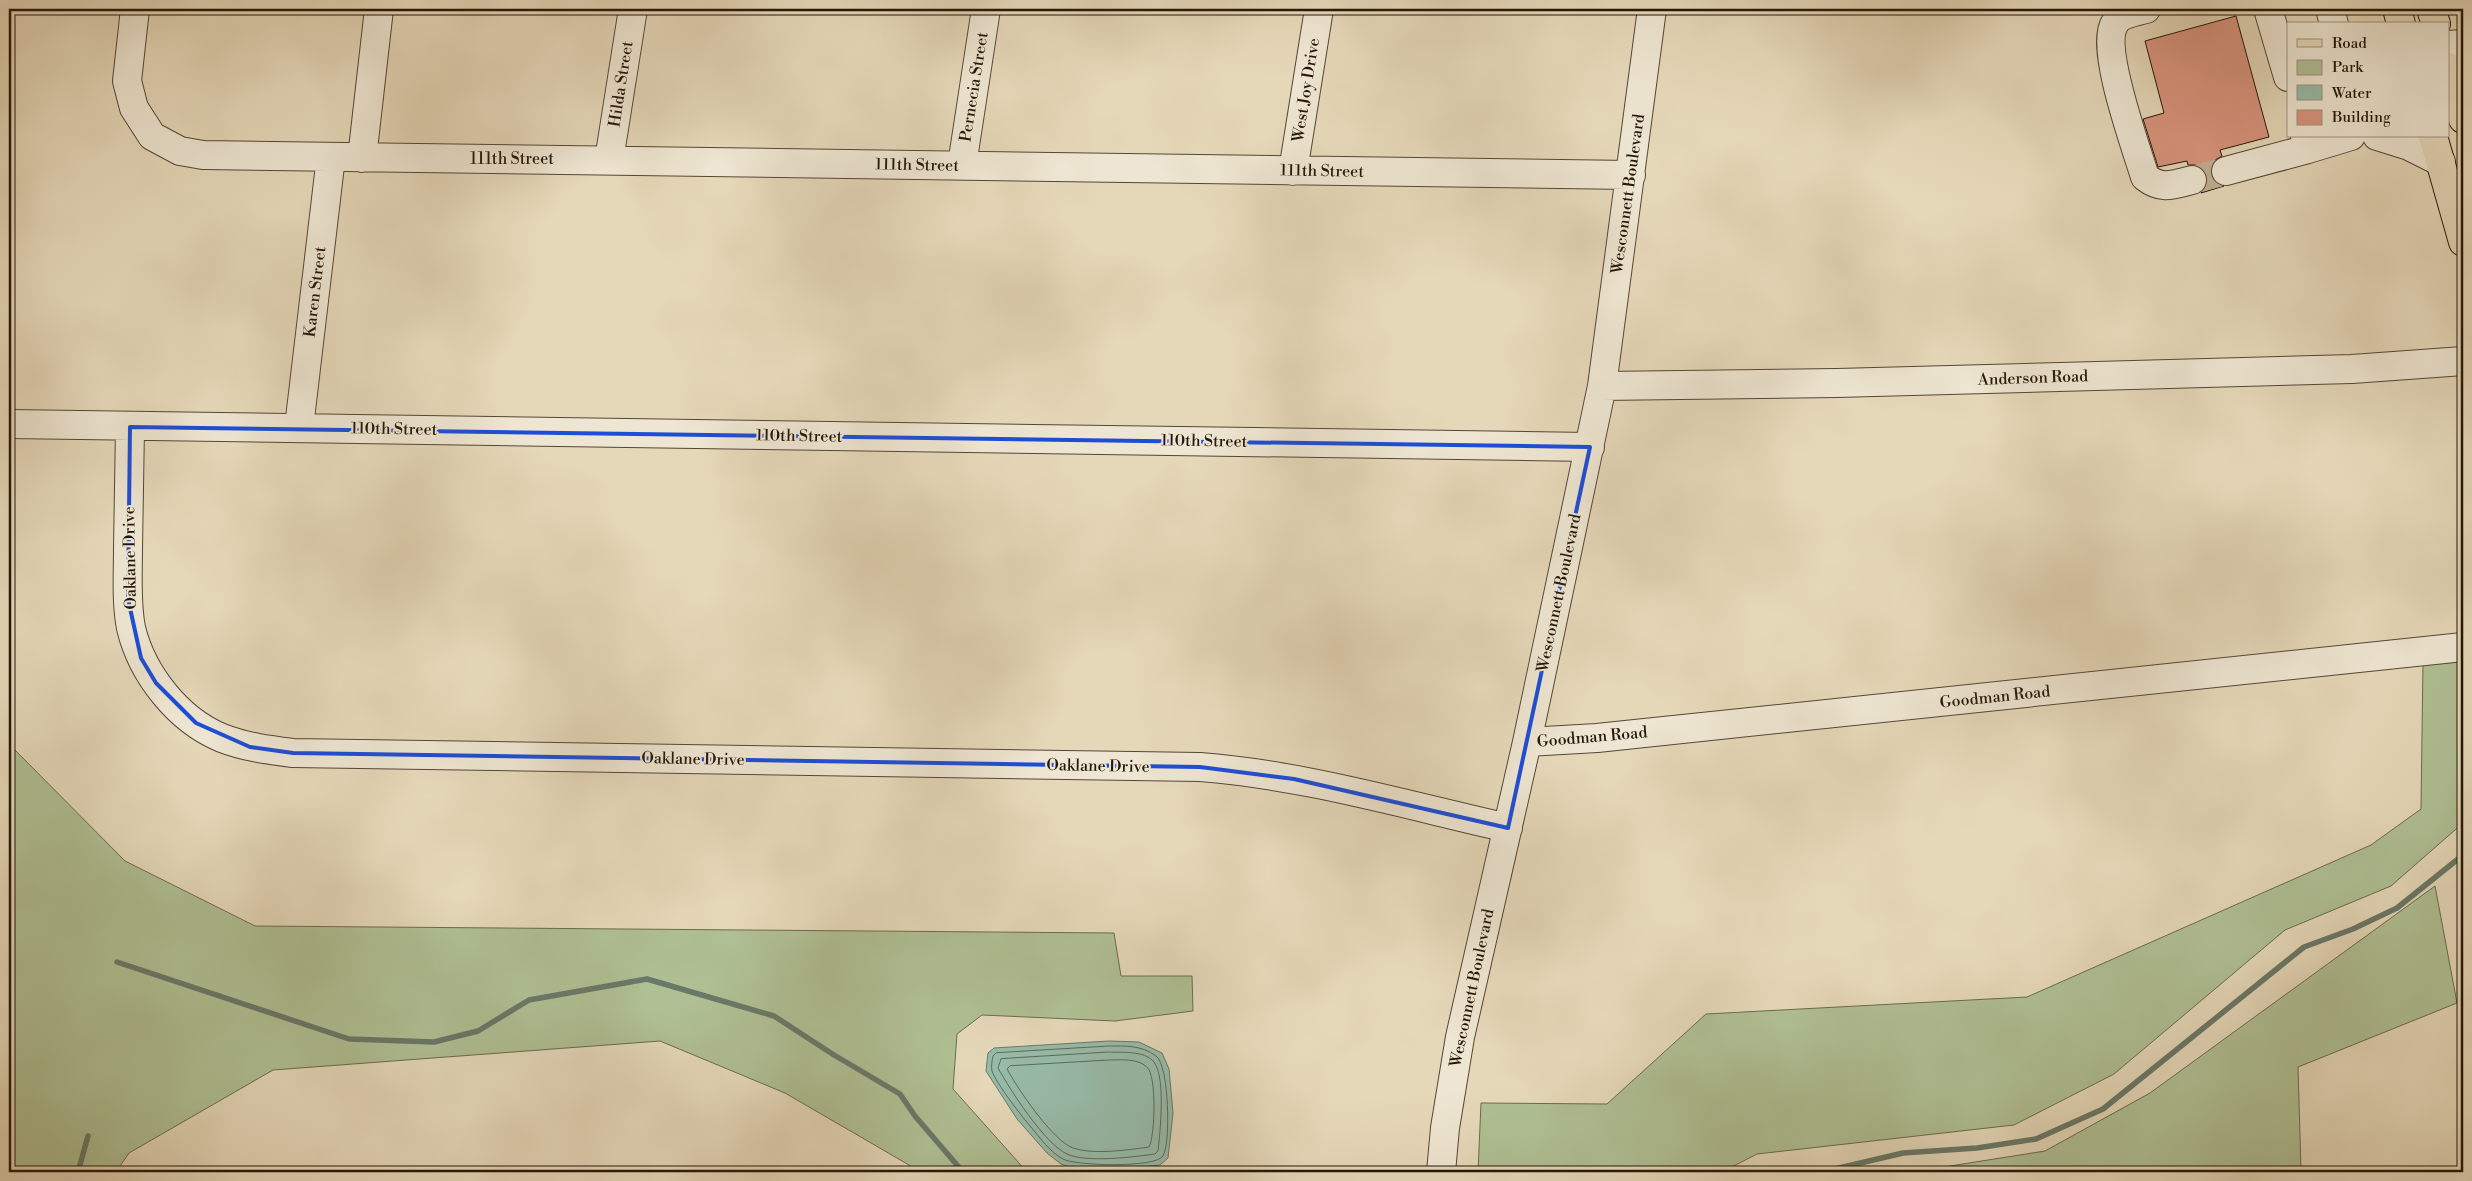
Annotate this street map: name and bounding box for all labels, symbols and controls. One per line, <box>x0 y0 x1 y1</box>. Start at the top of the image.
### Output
legend <box>2287 22 2450 138</box>
street label: Pernecia Street <box>955 30 993 143</box>
text: Road <box>2332 34 2367 53</box>
street label: West Joy Drive <box>1288 37 1324 144</box>
street label: Hilda Street <box>604 39 638 128</box>
text: Park <box>2332 58 2364 77</box>
text: Water <box>2331 84 2372 103</box>
text: Building <box>2331 108 2391 127</box>
street label: Wesconnett Boulevard <box>1607 113 1649 276</box>
street label: 111th Street <box>470 149 554 169</box>
street label: 111th Street <box>875 154 959 176</box>
street label: 111th Street <box>1280 160 1364 182</box>
street label: Karen Street <box>299 245 331 339</box>
street label: Anderson Road <box>1976 366 2089 390</box>
street label: 110th Street <box>351 418 438 440</box>
street label: 110th Street <box>756 425 843 447</box>
street label: 110th Street <box>1161 430 1248 452</box>
street label: Oaklane Drive <box>119 506 141 610</box>
street label: Wesconnett Boulevard <box>1532 512 1586 675</box>
street label: Goodman Road <box>1939 681 2051 713</box>
street label: Goodman Road <box>1536 722 1648 752</box>
street label: Oaklane Drive <box>641 748 745 770</box>
street label: Oaklane Drive <box>1046 755 1150 777</box>
street label: Wesconnett Boulevard <box>1445 907 1499 1070</box>

